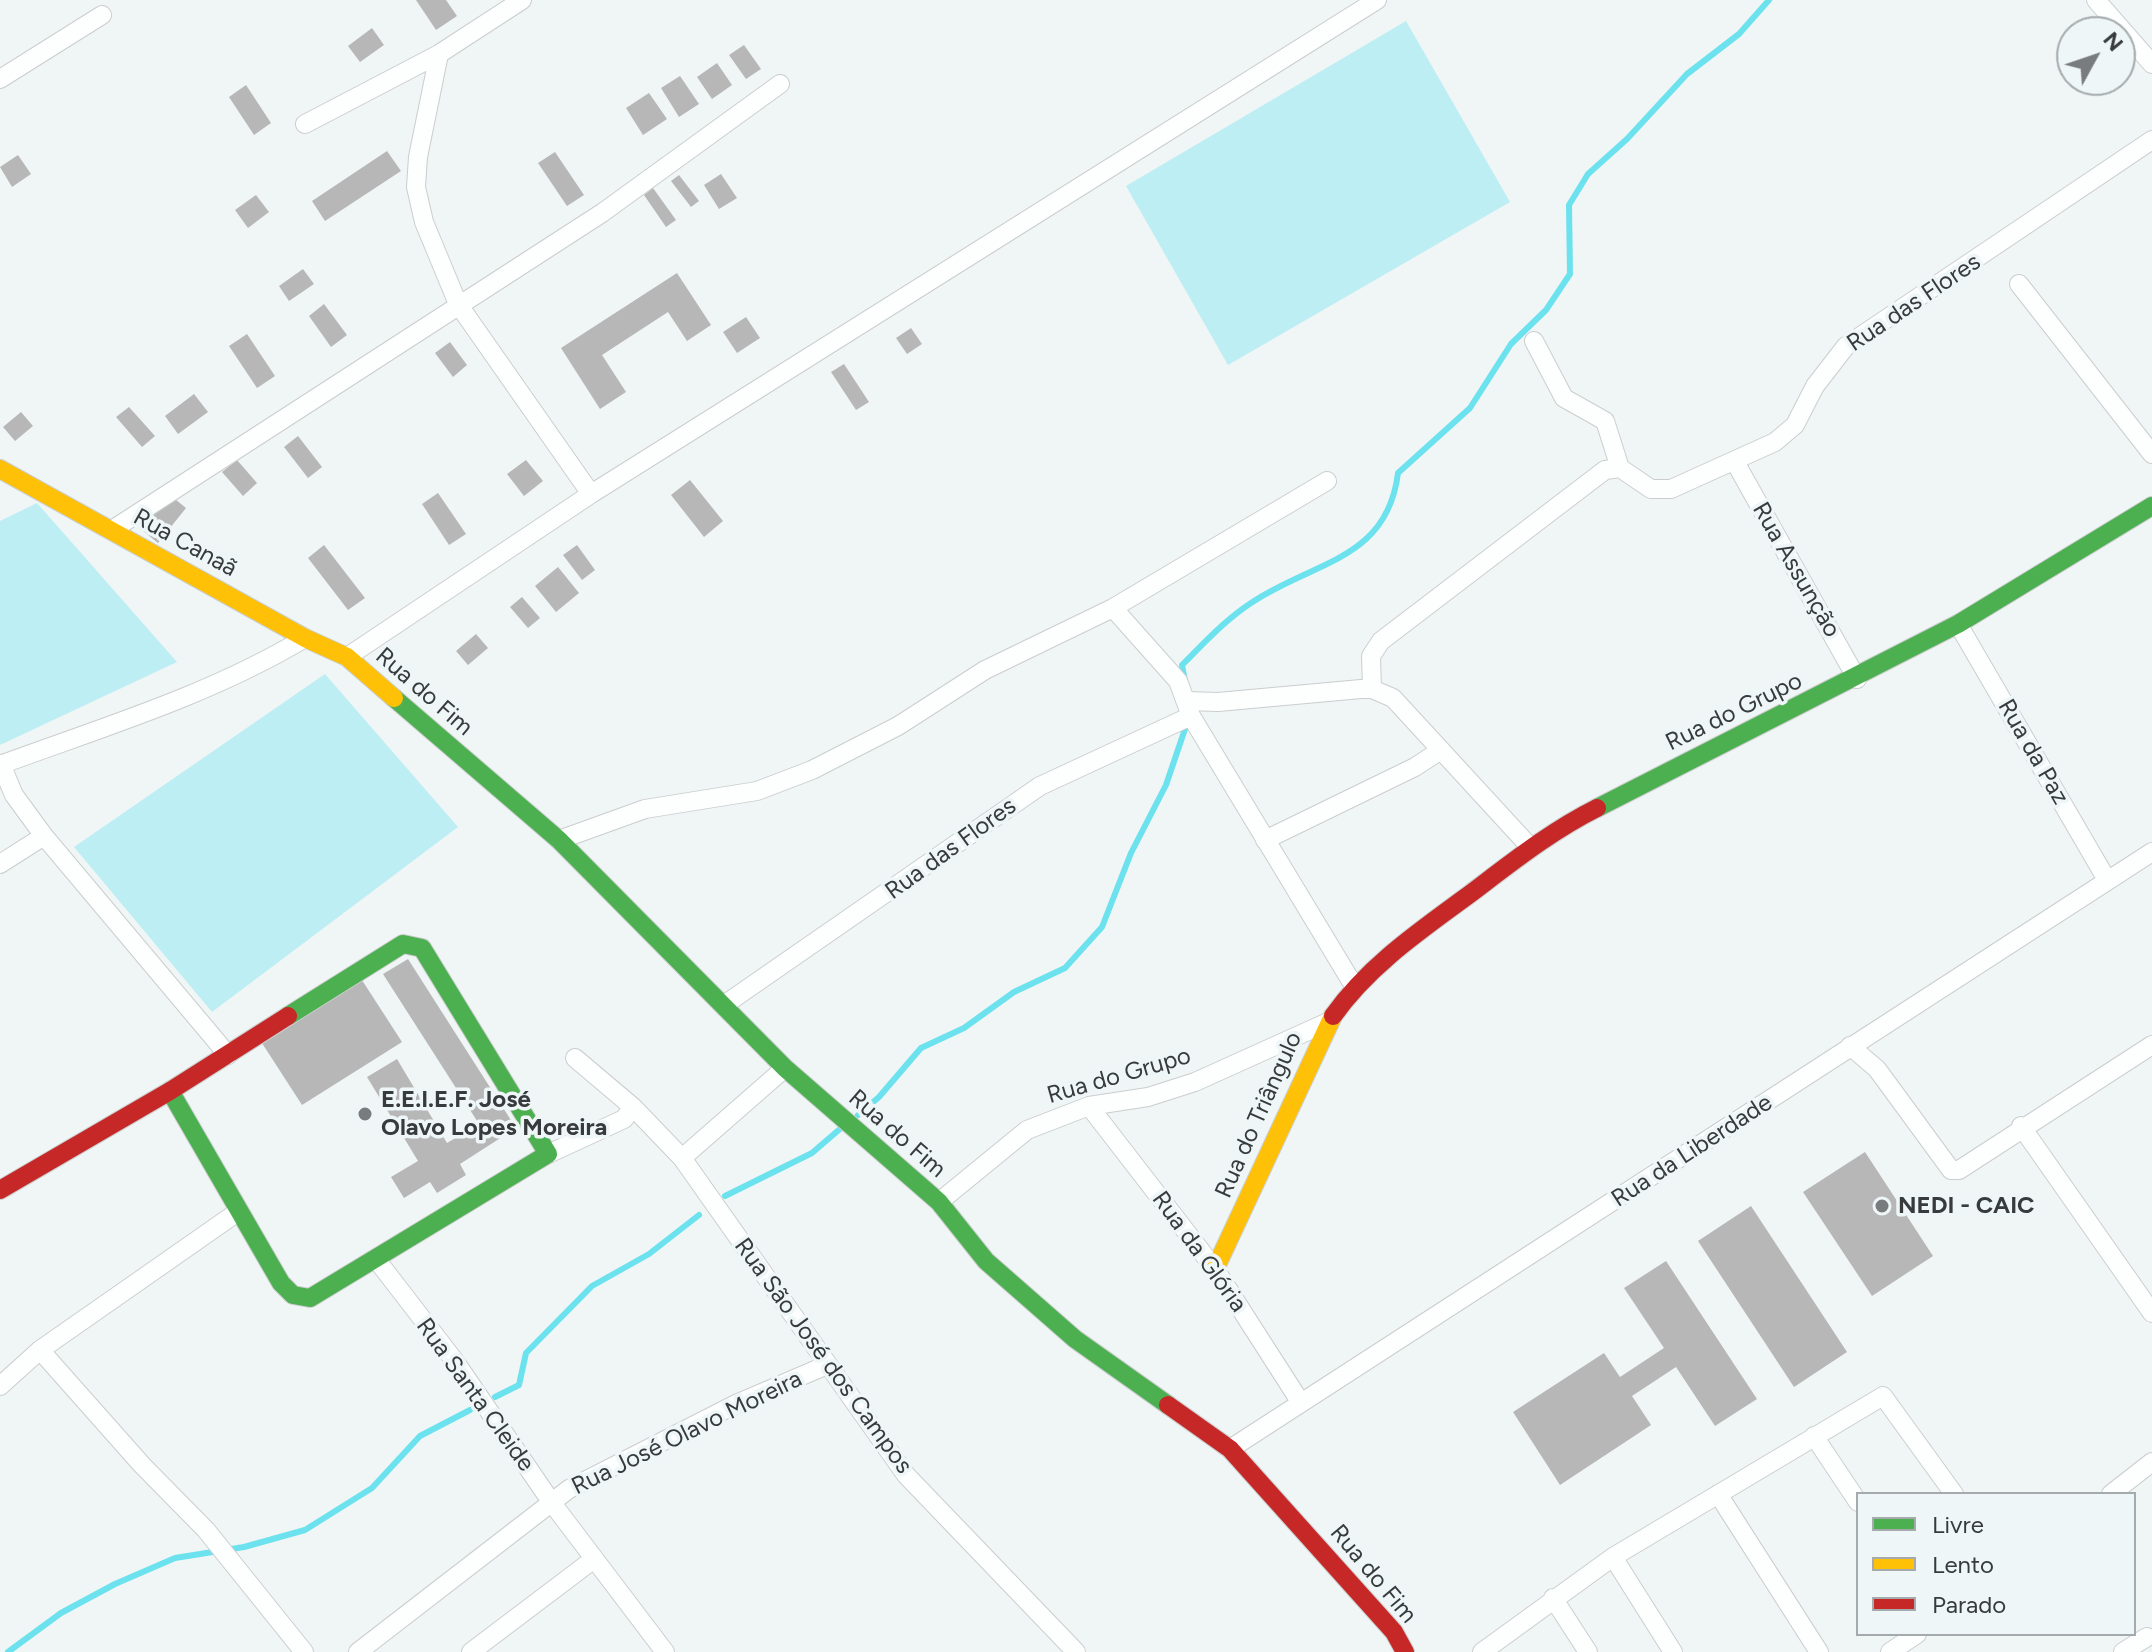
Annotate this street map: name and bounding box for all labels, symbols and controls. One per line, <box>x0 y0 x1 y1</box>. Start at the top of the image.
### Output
north arrow <box>2056 16 2136 96</box>
text: N <box>2097 26 2129 57</box>
street label: Rua das Flores <box>1842 248 1986 358</box>
street label: Rua Assunção <box>1746 497 1846 643</box>
street label: Rua Canaã <box>128 503 242 583</box>
street label: Rua do Fim <box>369 642 479 742</box>
street label: Rua do Grupo <box>1661 667 1807 757</box>
street label: Rua da Paz <box>1991 694 2075 810</box>
street label: Rua das Flores <box>880 792 1022 906</box>
street label: Rua do Triângulo <box>1210 1028 1308 1202</box>
street label: Rua do Grupo <box>1044 1042 1194 1110</box>
street label: Rua do Fim <box>842 1084 952 1184</box>
place label: E.E.I.E.F. José Olavo Lopes Moreira <box>381 1086 607 1142</box>
street label: Rua da Liberdade <box>1606 1088 1778 1214</box>
marker: E.E.I.E.F. José Olavo Lopes Moreira <box>356 1105 374 1123</box>
street label: Rua da Glória <box>1146 1186 1252 1318</box>
place label: NEDI - CAIC <box>1898 1192 2035 1220</box>
marker: NEDI - CAIC <box>1873 1197 1891 1215</box>
street label: Rua São José dos Campos <box>728 1233 918 1479</box>
street label: Rua Santa Cleide <box>410 1313 540 1477</box>
street label: Rua José Olavo Moreira <box>567 1365 807 1501</box>
legend <box>1856 1492 2136 1636</box>
text: Livre <box>1932 1510 1984 1539</box>
street label: Rua do Fim <box>1324 1519 1422 1629</box>
text: Lento <box>1932 1550 1994 1579</box>
text: Parado <box>1932 1590 2006 1619</box>

